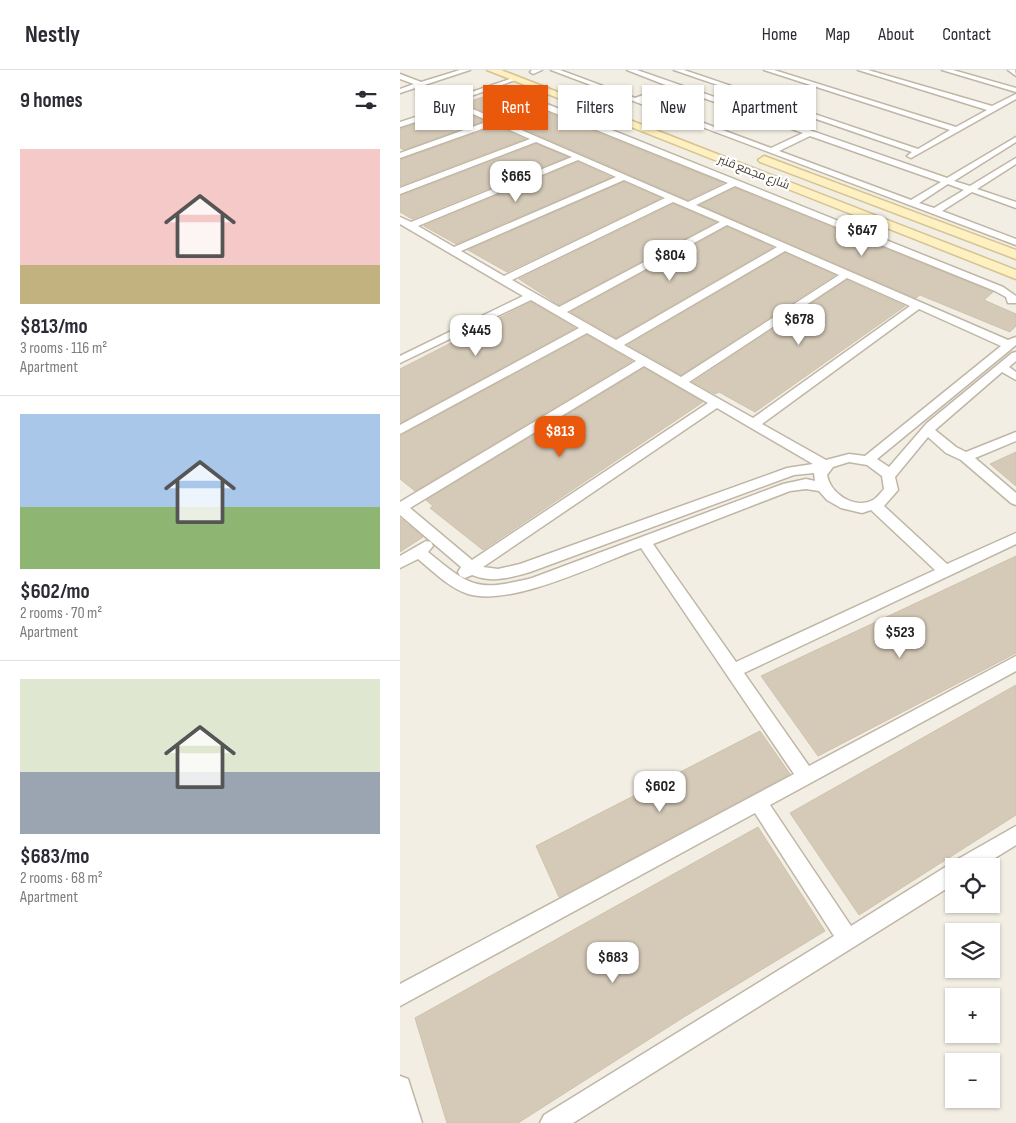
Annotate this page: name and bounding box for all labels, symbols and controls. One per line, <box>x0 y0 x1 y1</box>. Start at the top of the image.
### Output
text: Nestly <box>25 20 80 49</box>
text: Home <box>762 24 797 45</box>
text: Map <box>825 24 850 45</box>
text: About <box>878 24 914 45</box>
text: Contact <box>942 24 991 45</box>
chip: Buy <box>415 85 473 130</box>
chip: Rent <box>483 85 548 130</box>
chip: Filters <box>558 85 632 130</box>
chip: New <box>642 85 704 130</box>
chip: Apartment <box>714 85 816 130</box>
icon: filters <box>352 86 380 114</box>
text: 9 homes <box>20 88 83 113</box>
street label: شارع مجمع قنبر <box>715 152 792 193</box>
pin: $665 <box>486 160 546 203</box>
text: $665 <box>501 167 531 186</box>
icon: home <box>155 181 245 271</box>
pin: $647 <box>832 214 892 257</box>
text: $647 <box>847 221 877 240</box>
pin: $804 <box>640 240 700 282</box>
text: $804 <box>655 246 685 265</box>
pin: $678 <box>769 304 829 346</box>
text: $678 <box>784 310 814 329</box>
text: $813/mo <box>20 314 88 339</box>
pin: $445 <box>446 314 506 357</box>
text: $445 <box>461 321 491 340</box>
text: 3 rooms · 116 m² <box>20 339 107 358</box>
text: Apartment <box>20 358 78 377</box>
pin: $813 <box>530 416 590 458</box>
text: $813 <box>545 422 575 441</box>
icon: home <box>155 447 245 537</box>
text: $602/mo <box>20 579 90 604</box>
text: 2 rooms · 70 m² <box>20 604 102 623</box>
pin: $523 <box>870 616 930 659</box>
text: Apartment <box>20 623 78 642</box>
text: $523 <box>885 623 915 642</box>
icon: home <box>155 712 245 802</box>
pin: $602 <box>630 770 690 813</box>
text: $602 <box>645 777 675 796</box>
text: $683/mo <box>20 844 89 869</box>
map controls <box>945 858 1000 1108</box>
button: locate <box>945 858 1000 913</box>
text: 2 rooms · 68 m² <box>20 869 103 888</box>
text: Apartment <box>20 888 78 907</box>
button: layers <box>945 923 1000 978</box>
pin: $683 <box>583 942 643 984</box>
text: $683 <box>598 948 628 967</box>
button: + <box>945 988 1000 1043</box>
button: − <box>945 1053 1000 1108</box>

